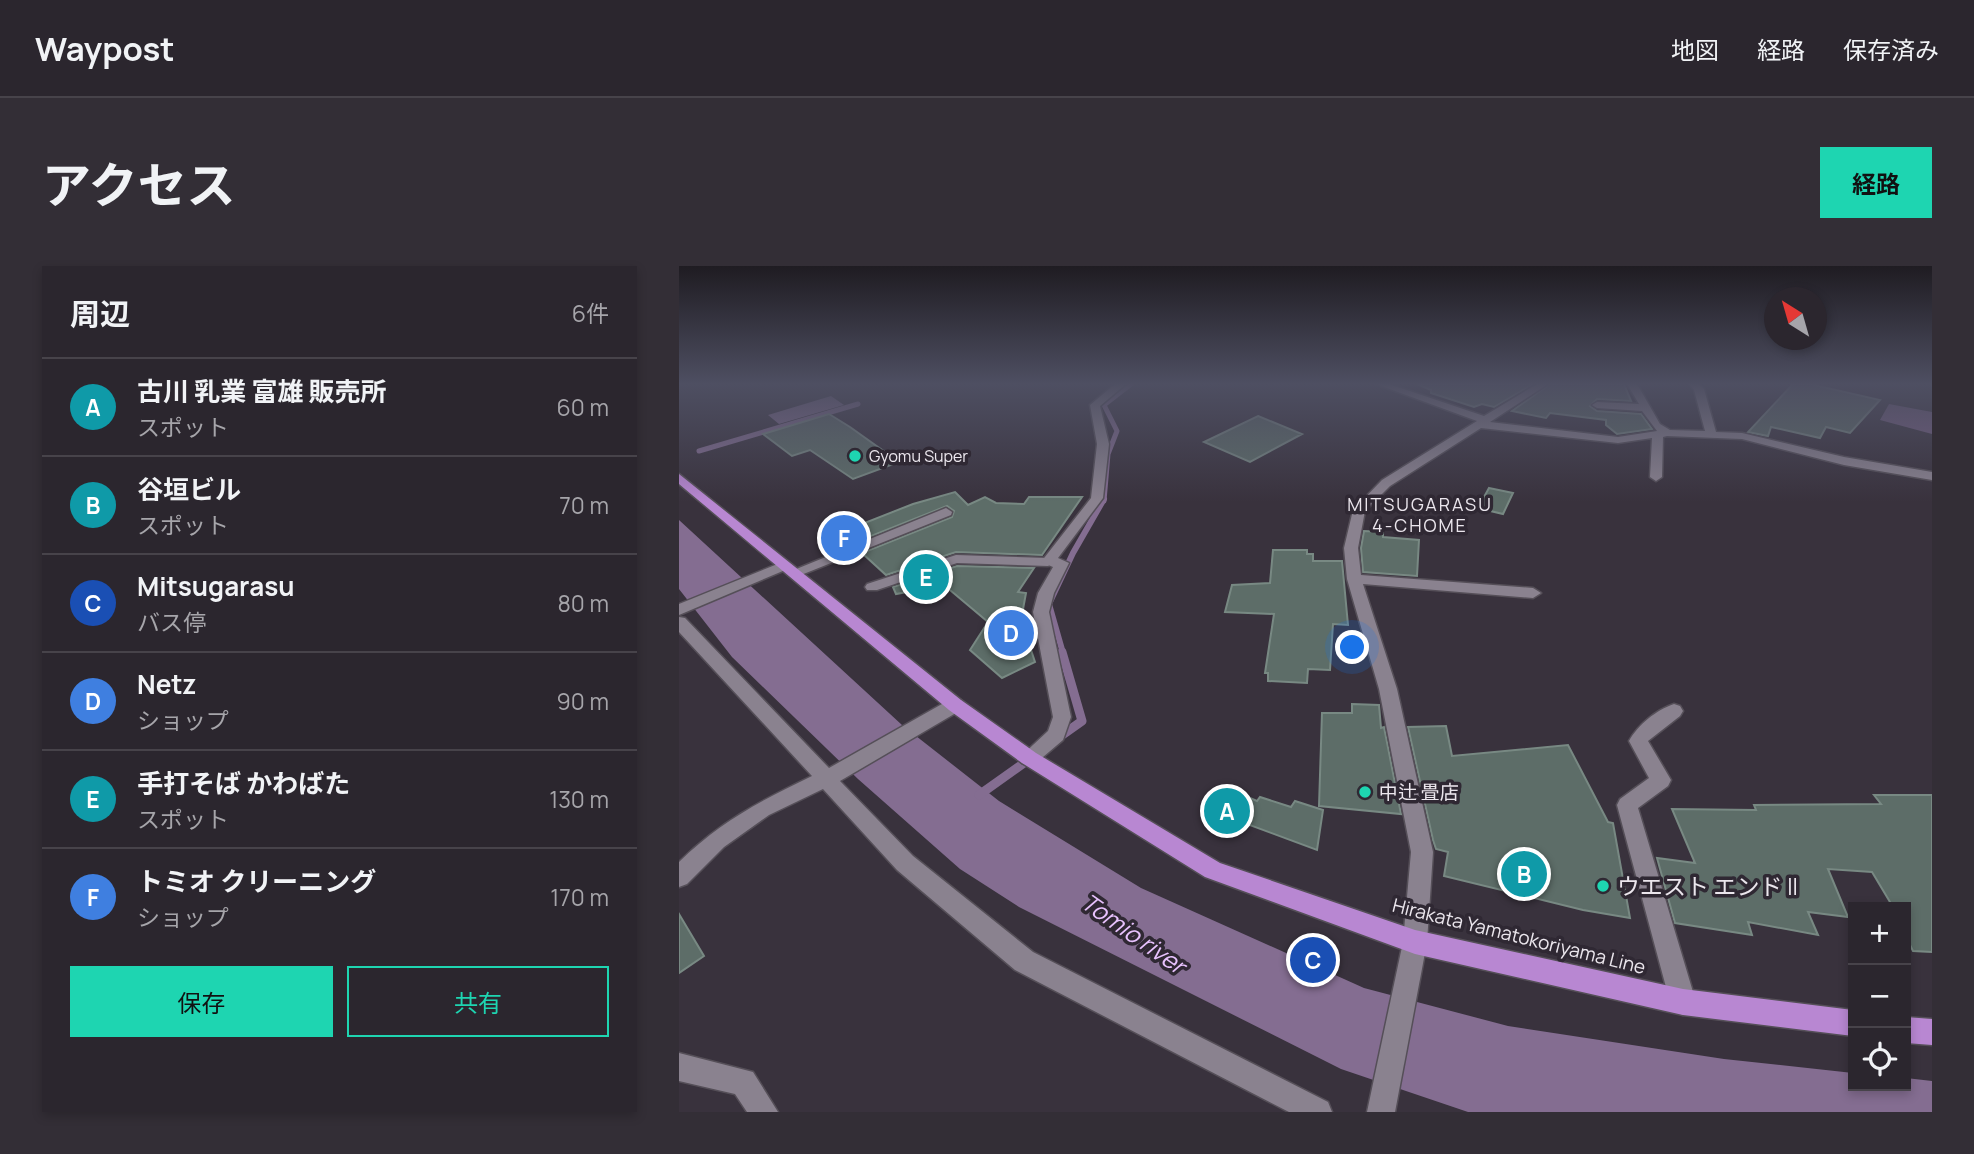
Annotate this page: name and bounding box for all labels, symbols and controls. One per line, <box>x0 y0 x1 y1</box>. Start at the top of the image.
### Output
text: Waypost <box>35 26 175 71</box>
text: 地図 <box>1671 33 1719 66</box>
text: 経路 <box>1757 33 1805 66</box>
text: 保存済み <box>1843 33 1939 66</box>
button: 経路 <box>1820 147 1932 218</box>
text: アクセス <box>42 151 236 218</box>
north arrow <box>1764 287 1827 350</box>
text: 周辺 <box>70 293 130 334</box>
text: 6件 <box>572 297 609 329</box>
text: 古川 乳業 富雄 販売所 <box>137 373 387 409</box>
text: A <box>85 391 101 423</box>
text: 60 m <box>557 391 609 423</box>
text: スポット <box>137 411 229 443</box>
place label: Gyomu Super <box>869 445 968 467</box>
marker: Gyomu Super <box>847 448 863 464</box>
text: 谷垣ビル <box>137 471 241 507</box>
text: B <box>86 489 100 521</box>
text: 70 m <box>559 489 609 521</box>
district label: MITSUGARASU 4-CHOME <box>1347 492 1493 537</box>
text: スポット <box>137 509 229 541</box>
pin: F <box>821 512 867 564</box>
pin: E <box>903 551 949 603</box>
text: Mitsugarasu <box>137 568 294 604</box>
text: C <box>85 587 102 619</box>
text: 80 m <box>558 587 609 619</box>
text: バス停 <box>137 606 206 638</box>
pin: D <box>988 607 1034 659</box>
your location <box>1335 630 1369 664</box>
text: Netz <box>137 666 196 702</box>
text: D <box>85 685 101 717</box>
text: 90 m <box>557 685 609 717</box>
text: ショップ <box>137 704 229 736</box>
text: 手打そば かわばた <box>137 765 350 801</box>
place label: 中辻 畳店 <box>1379 779 1459 805</box>
text: E <box>86 783 100 815</box>
text: 130 m <box>549 783 609 815</box>
marker: 中辻 畳店 <box>1357 784 1373 800</box>
pin: A <box>1204 785 1250 837</box>
text: スポット <box>137 803 229 835</box>
pin: B <box>1501 848 1547 900</box>
text: トミオ クリーニング <box>137 863 376 899</box>
place label: ウエスト エンド II <box>1617 870 1798 902</box>
marker: ウエスト エンド II <box>1595 878 1611 894</box>
text: F <box>87 881 99 913</box>
text: 170 m <box>550 881 609 913</box>
water label: Tomio river <box>1075 885 1195 983</box>
street label: Hirakata Yamatokoriyama Line <box>1390 892 1648 980</box>
text: ショップ <box>137 901 229 933</box>
map controls <box>1848 902 1911 1091</box>
button: + <box>1848 902 1911 965</box>
pin: C <box>1290 934 1336 986</box>
button: − <box>1848 965 1911 1028</box>
button: 保存 <box>70 966 333 1037</box>
button: 共有 <box>347 966 609 1037</box>
button: locate <box>1848 1028 1911 1091</box>

